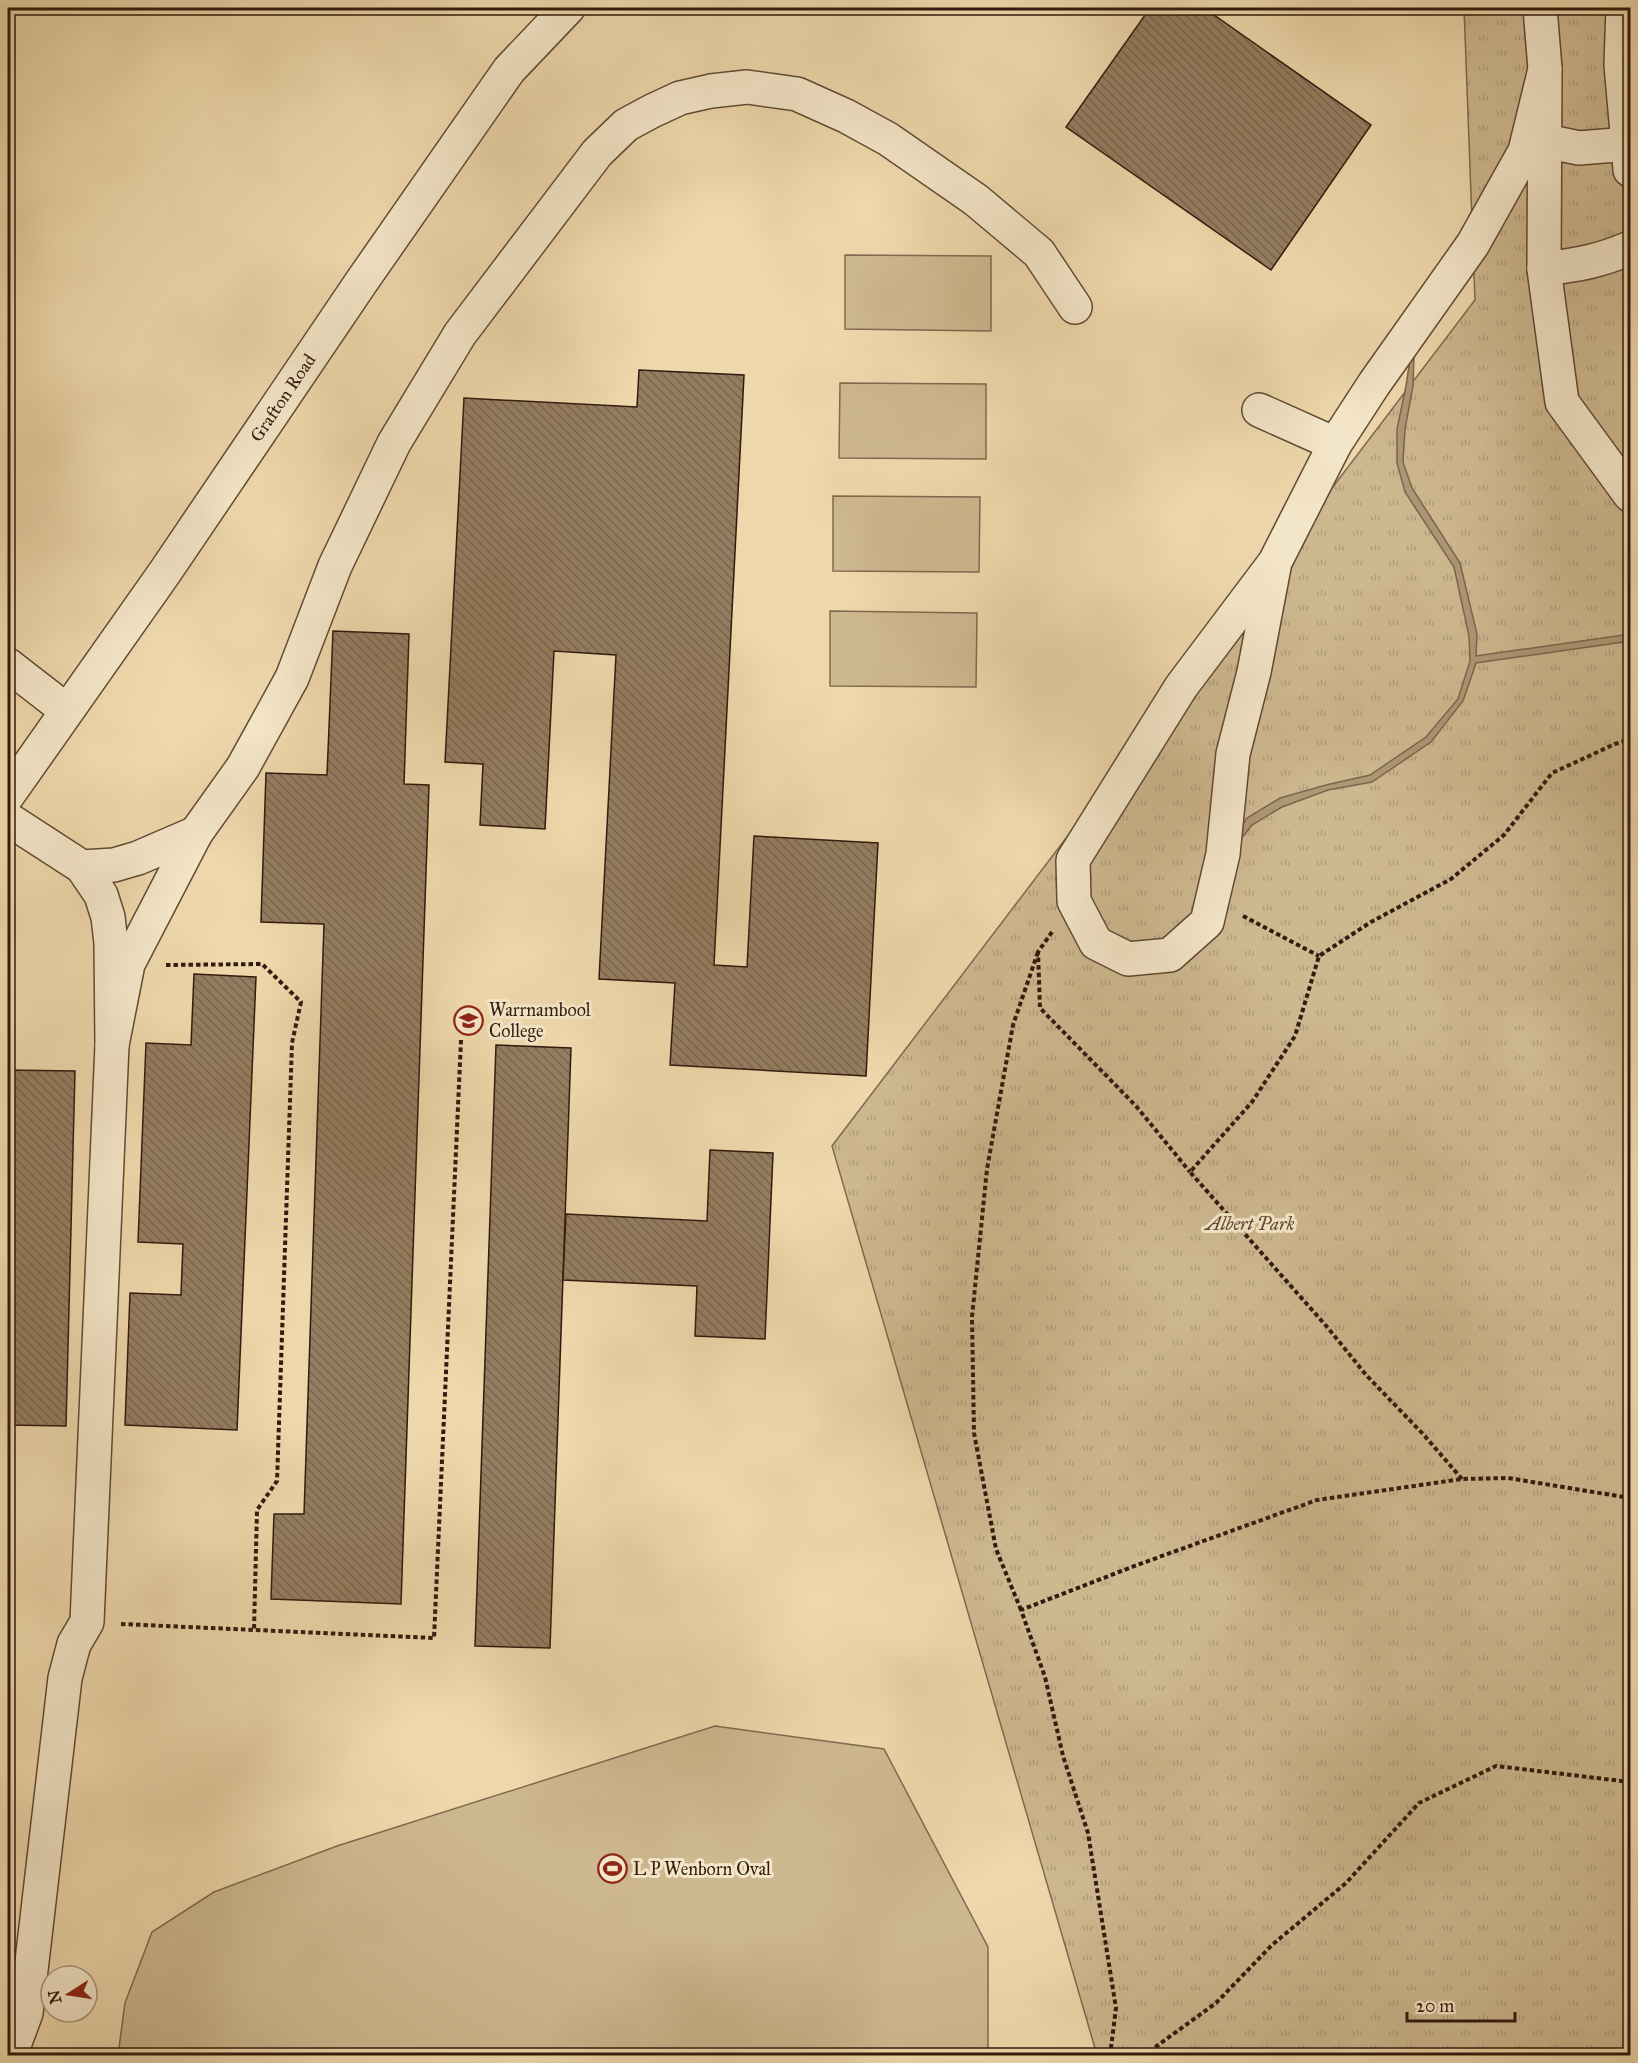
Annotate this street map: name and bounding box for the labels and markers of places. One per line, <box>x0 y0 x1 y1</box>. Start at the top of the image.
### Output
place label: Warrnambool College <box>489 999 591 1043</box>
school or university icon: Warrnambool College <box>452 1004 484 1036</box>
sports icon: L P Wenborn Oval <box>596 1853 628 1885</box>
place label: L P Wenborn Oval <box>633 1858 771 1880</box>

